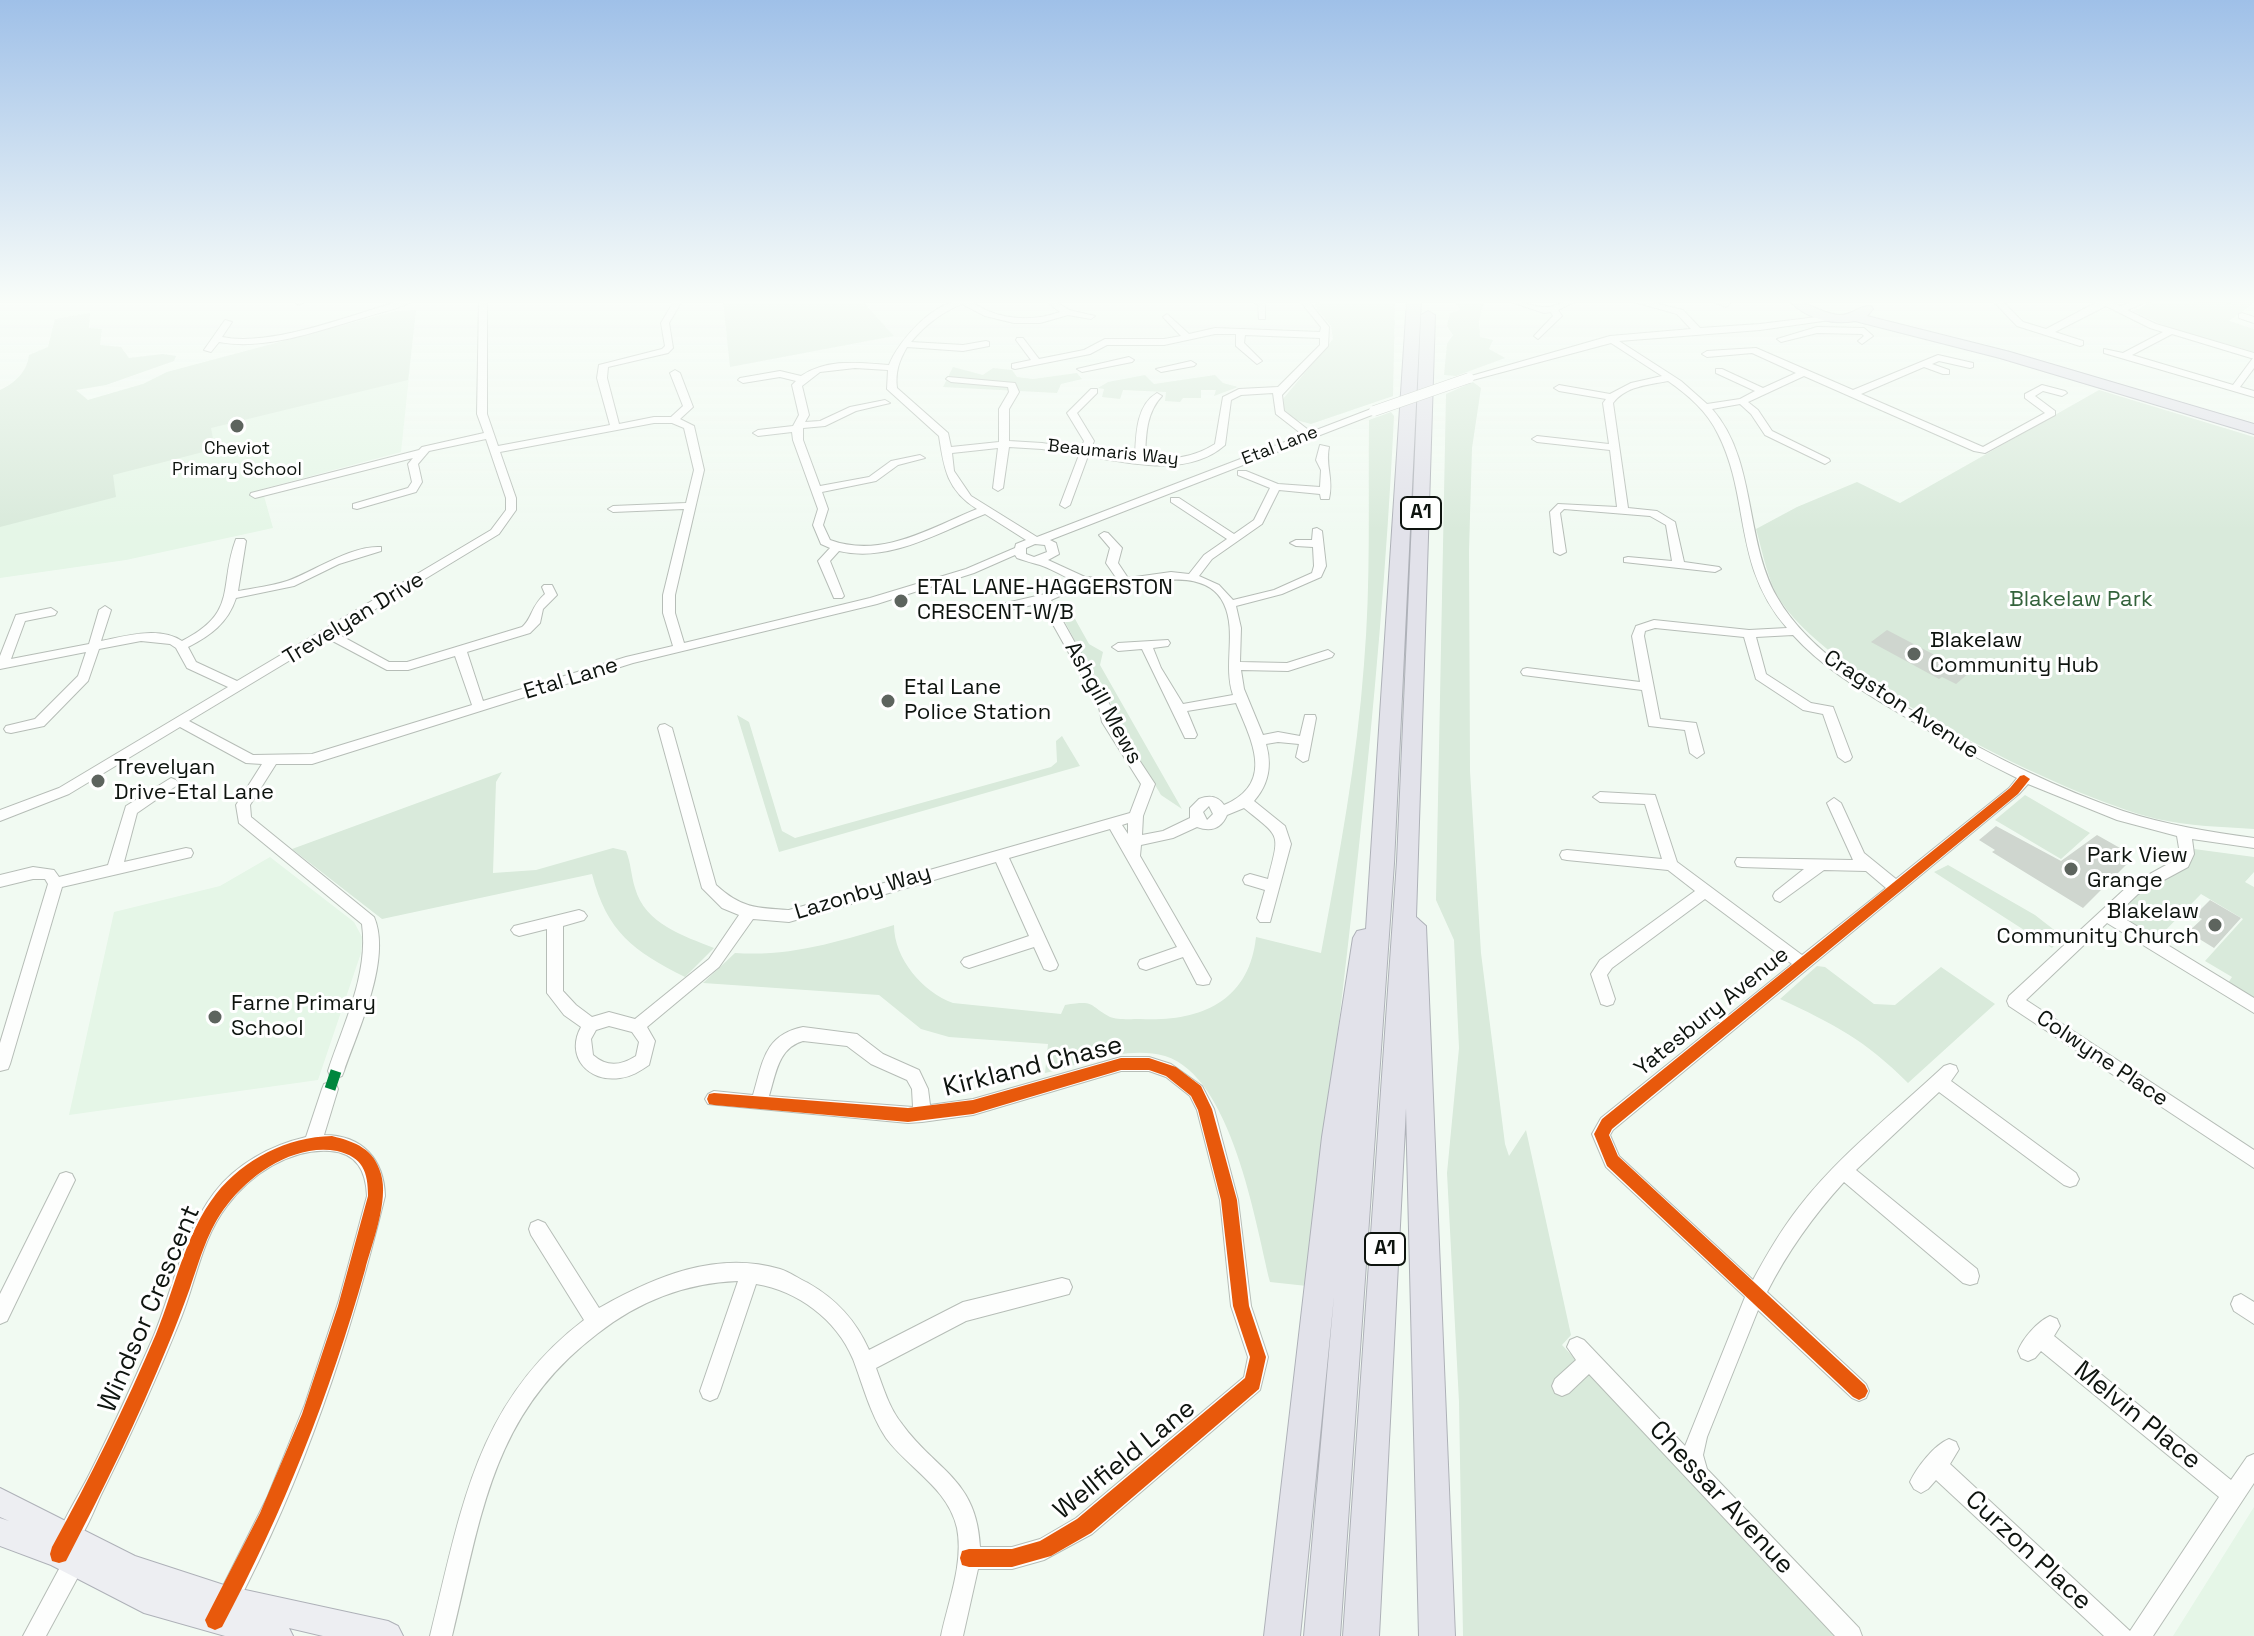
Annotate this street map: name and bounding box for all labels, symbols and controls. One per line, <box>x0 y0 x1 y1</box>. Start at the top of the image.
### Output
marker: Cheviot Primary School <box>228 417 246 435</box>
street label: Etal Lane <box>1239 422 1321 470</box>
street label: Beaumaris Way <box>1046 435 1180 471</box>
place label: Cheviot Primary School <box>172 438 302 480</box>
road number: A1 <box>1401 497 1441 529</box>
street label: Trevelyan Drive <box>279 567 429 671</box>
place label: ETAL LANE-HAGGERSTON CRESCENT-W/B <box>917 575 1173 626</box>
park label: Blakelaw Park <box>2009 587 2153 613</box>
marker: ETAL LANE-HAGGERSTON CRESCENT-W/B <box>892 592 910 610</box>
place label: Blakelaw Community Hub <box>1930 628 2099 680</box>
street label: Ashgill Mews <box>1059 637 1147 769</box>
street label: Cragston Avenue <box>1818 645 1984 765</box>
marker: Blakelaw Community Hub <box>1905 645 1923 663</box>
street label: Etal Lane <box>521 652 621 706</box>
place label: Etal Lane Police Station <box>904 675 1051 726</box>
marker: Etal Lane Police Station <box>879 692 897 710</box>
place label: Trevelyan Drive-Etal Lane <box>114 755 274 806</box>
marker: Trevelyan Drive-Etal Lane <box>89 772 107 790</box>
place label: Park View Grange <box>2087 843 2188 894</box>
street label: Lazonby Way <box>792 860 934 926</box>
marker: Park View Grange <box>2062 860 2080 878</box>
place label: Blakelaw Community Church <box>1997 899 2199 950</box>
marker: Blakelaw Community Church <box>2206 916 2224 934</box>
street label: Yatesbury Avenue <box>1630 942 1794 1082</box>
place label: Farne Primary School <box>231 991 376 1042</box>
street label: Colwyne Place <box>2031 1005 2173 1113</box>
marker: Farne Primary School <box>206 1008 224 1026</box>
street label: Kirkland Chase <box>940 1030 1126 1104</box>
street label: Windsor Crescent <box>92 1201 208 1417</box>
road number: A1 <box>1365 1233 1405 1265</box>
street label: Melvin Place <box>2067 1355 2207 1477</box>
street label: Wellfield Lane <box>1048 1393 1202 1527</box>
street label: Chessar Avenue <box>1642 1415 1800 1581</box>
street label: Curzon Place <box>1958 1484 2098 1618</box>

